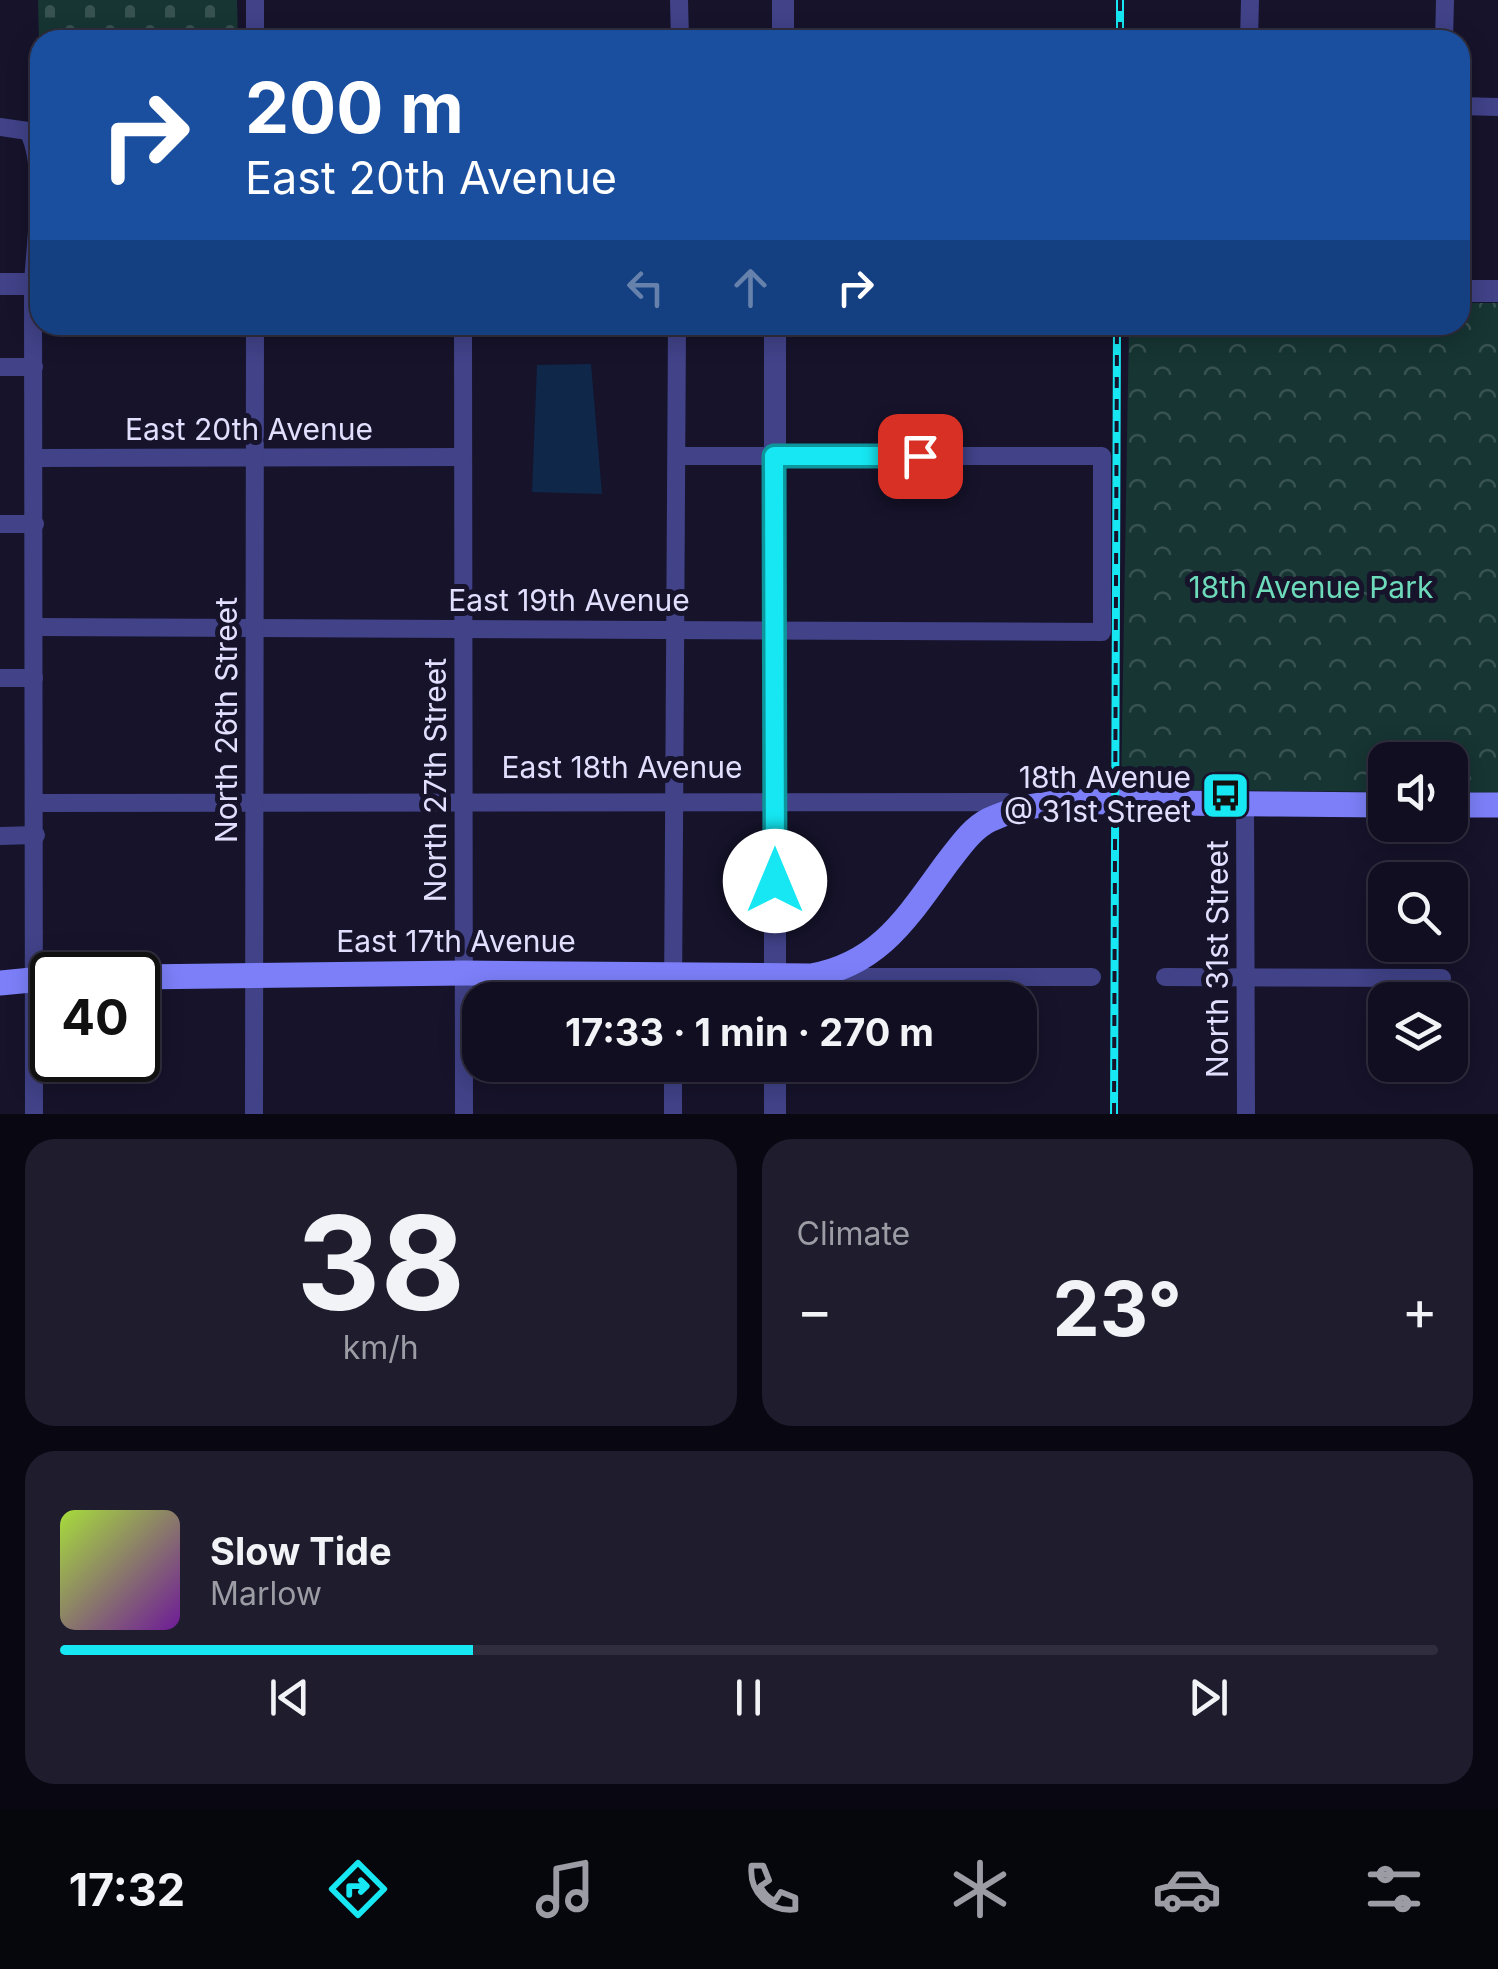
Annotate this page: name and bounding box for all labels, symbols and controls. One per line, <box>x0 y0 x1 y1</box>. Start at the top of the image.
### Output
text: 200 m <box>245 65 464 150</box>
icon: right <box>80 70 210 200</box>
text: East 20th Avenue <box>245 150 617 205</box>
icon: left <box>618 260 673 315</box>
icon: ahead <box>723 260 778 315</box>
icon: right <box>828 260 883 315</box>
street label: East 20th Avenue <box>125 411 373 447</box>
pin <box>878 414 963 499</box>
icon: arrive <box>893 429 948 484</box>
park label: 18th Avenue Park <box>1189 569 1434 605</box>
street label: East 19th Avenue <box>448 582 690 618</box>
street label: North 26th Street <box>208 597 244 843</box>
street label: North 27th Street <box>417 658 453 902</box>
map controls <box>1368 742 1468 1082</box>
button: sound <box>1368 742 1468 842</box>
street label: East 18th Avenue <box>501 749 743 785</box>
place label: 18th Avenue @ 31st Street <box>1004 759 1191 829</box>
bus stop icon: 18th Avenue @ 31st Street <box>1200 769 1252 821</box>
position arrow <box>723 829 827 933</box>
street label: North 31st Street <box>1199 840 1235 1078</box>
button: search <box>1368 862 1468 962</box>
street label: East 17th Avenue <box>336 923 576 959</box>
speed limit sign: 40 <box>30 952 160 1082</box>
button: layers <box>1368 982 1468 1082</box>
text: 17:33 · 1 min · 270 m <box>565 1009 934 1055</box>
text: 38 <box>296 1184 465 1341</box>
text: Climate <box>797 1214 910 1253</box>
text: 23° <box>1052 1263 1182 1354</box>
text: − <box>797 1277 833 1343</box>
text: + <box>1402 1277 1438 1343</box>
text: km/h <box>343 1328 419 1367</box>
text: Slow Tide <box>210 1528 392 1574</box>
text: Marlow <box>210 1574 322 1613</box>
icon: previous <box>262 1670 317 1725</box>
icon: pause <box>721 1670 776 1725</box>
icon: next <box>1181 1670 1236 1725</box>
icon: directions <box>323 1854 393 1924</box>
icon: music <box>530 1854 600 1924</box>
icon: phone <box>737 1854 807 1924</box>
icon: climate <box>945 1854 1015 1924</box>
icon: car <box>1152 1854 1222 1924</box>
icon: filters <box>1359 1854 1429 1924</box>
text: 17:32 <box>69 1862 185 1917</box>

